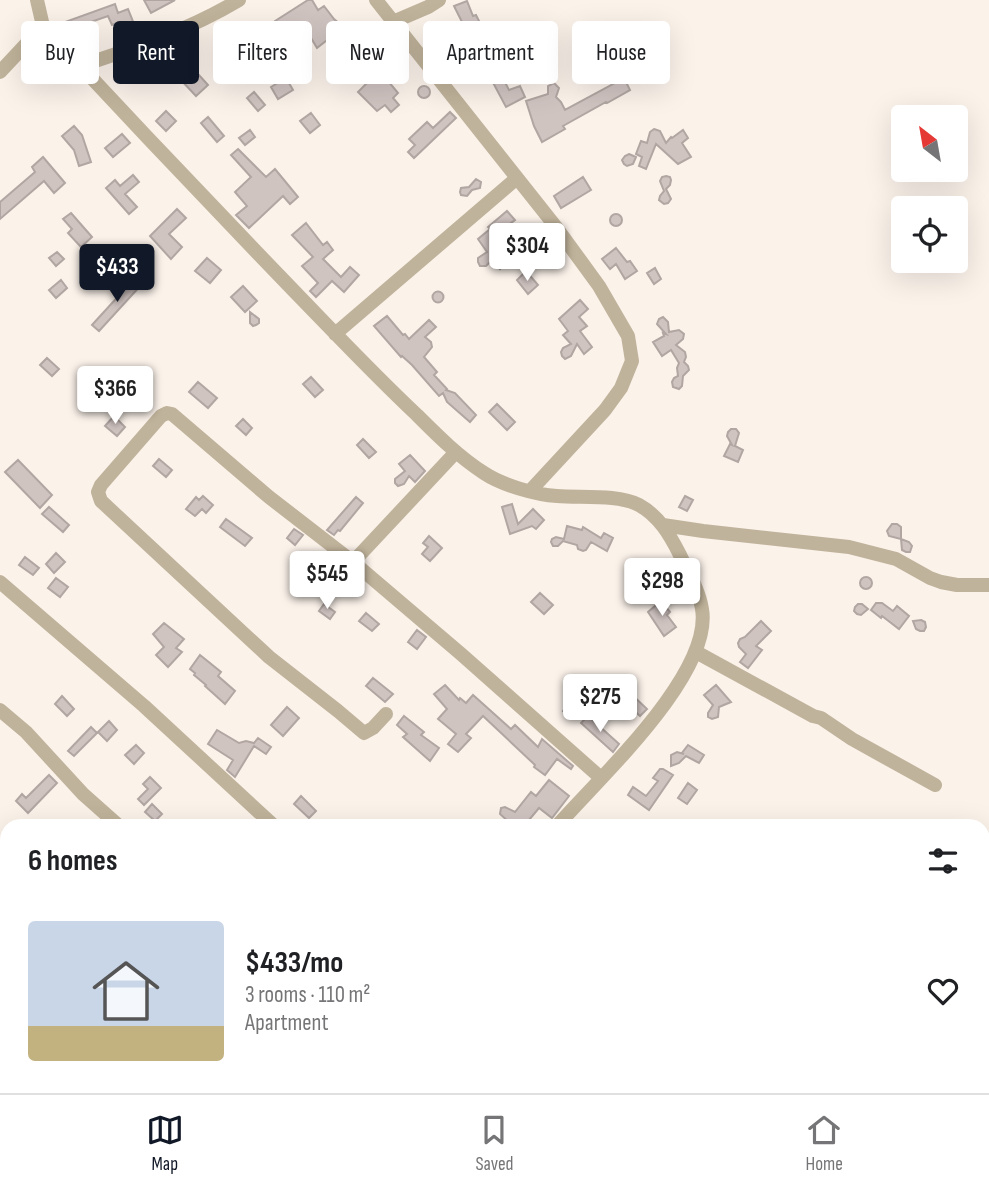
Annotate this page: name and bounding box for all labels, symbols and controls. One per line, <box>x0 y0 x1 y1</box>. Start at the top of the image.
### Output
chip: Buy <box>21 21 99 84</box>
chip: Rent <box>113 21 199 84</box>
chip: Filters <box>213 21 312 84</box>
chip: New <box>326 21 409 84</box>
chip: Apartment <box>423 21 558 84</box>
chip: House <box>572 21 670 84</box>
north arrow <box>891 105 968 182</box>
map controls <box>891 105 968 273</box>
button: locate <box>891 196 968 273</box>
pin: $304 <box>486 224 568 283</box>
text: $304 <box>505 232 549 260</box>
pin: $433 <box>76 244 158 304</box>
text: $433 <box>95 253 139 281</box>
pin: $366 <box>74 366 156 426</box>
text: $366 <box>93 375 137 403</box>
pin: $545 <box>286 552 368 611</box>
pin: $298 <box>621 558 703 618</box>
text: $545 <box>306 560 348 588</box>
text: $298 <box>640 567 684 595</box>
pin: $275 <box>559 674 641 734</box>
text: $275 <box>579 683 621 711</box>
icon: filters <box>924 842 962 880</box>
text: 6 homes <box>28 843 117 879</box>
text: $433/mo <box>245 945 343 981</box>
icon: home <box>84 949 168 1033</box>
icon: heart <box>924 972 962 1010</box>
text: 3 rooms · 110 m² <box>245 981 370 1009</box>
text: Apartment <box>245 1009 329 1037</box>
tab: Map <box>146 1111 184 1176</box>
tab: Saved <box>475 1111 514 1176</box>
tab: Home <box>805 1111 843 1176</box>

